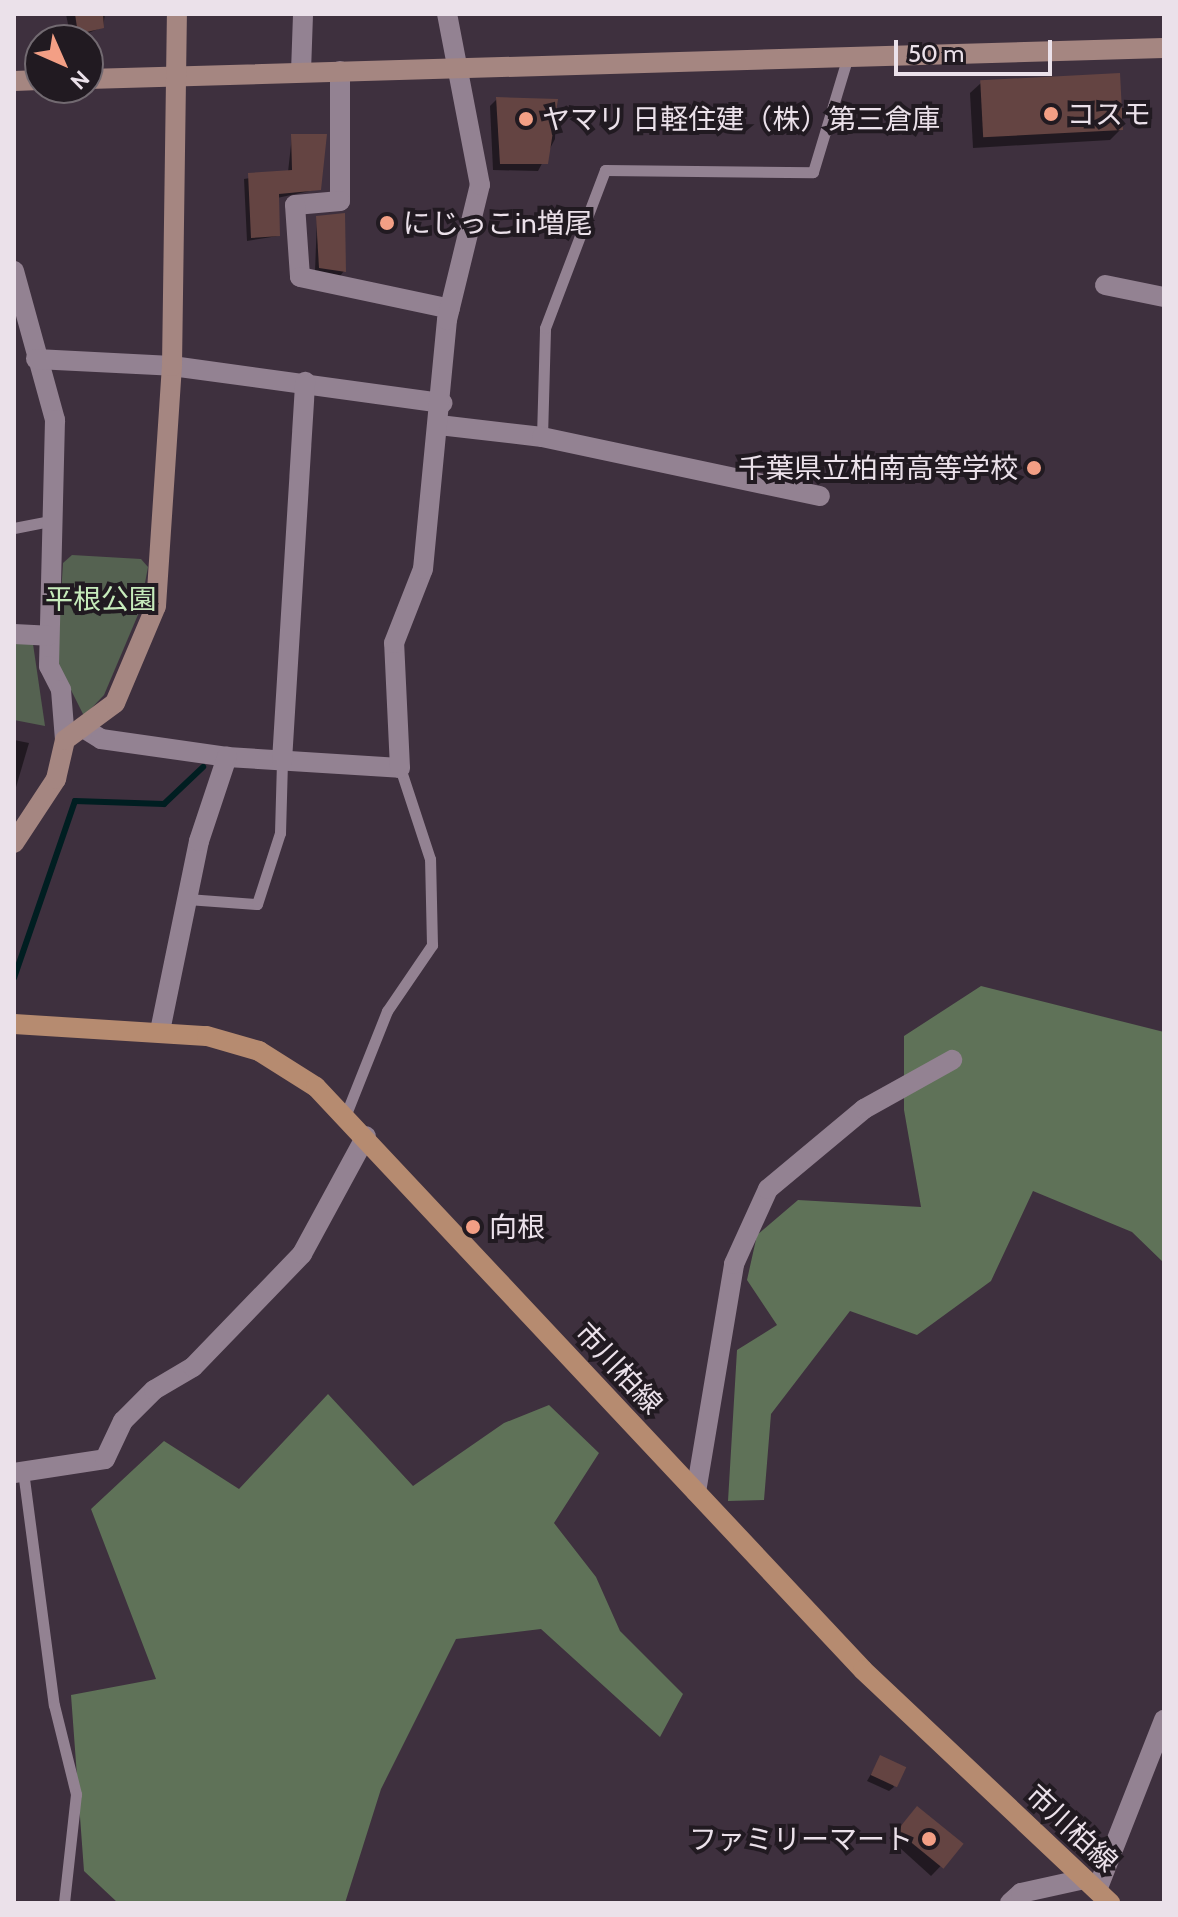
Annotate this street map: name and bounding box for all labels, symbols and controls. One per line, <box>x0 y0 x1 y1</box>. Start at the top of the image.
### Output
north arrow <box>24 24 104 104</box>
scale bar <box>898 24 1056 74</box>
text: 50 m <box>908 39 964 68</box>
text: N <box>65 65 95 95</box>
place label: コスモ <box>1067 97 1151 131</box>
place label: ヤマリ 日軽住建（株）第三倉庫 <box>542 102 940 136</box>
marker: コスモ <box>1042 105 1060 123</box>
marker: ヤマリ 日軽住建（株）第三倉庫 <box>517 110 535 128</box>
place label: にじっこin増尾 <box>403 206 593 240</box>
marker: にじっこin増尾 <box>378 214 396 232</box>
place label: 千葉県立柏南高等学校 <box>738 451 1018 485</box>
marker: 千葉県立柏南高等学校 <box>1025 459 1043 477</box>
park label: 平根公園 <box>45 582 157 616</box>
place label: 向根 <box>489 1210 545 1244</box>
marker: 向根 <box>464 1218 482 1236</box>
street label: 市川柏線 <box>569 1316 669 1420</box>
street label: 市川柏線 <box>1020 1778 1124 1878</box>
place label: ファミリーマート <box>689 1822 913 1856</box>
marker: ファミリーマート <box>920 1830 938 1848</box>

